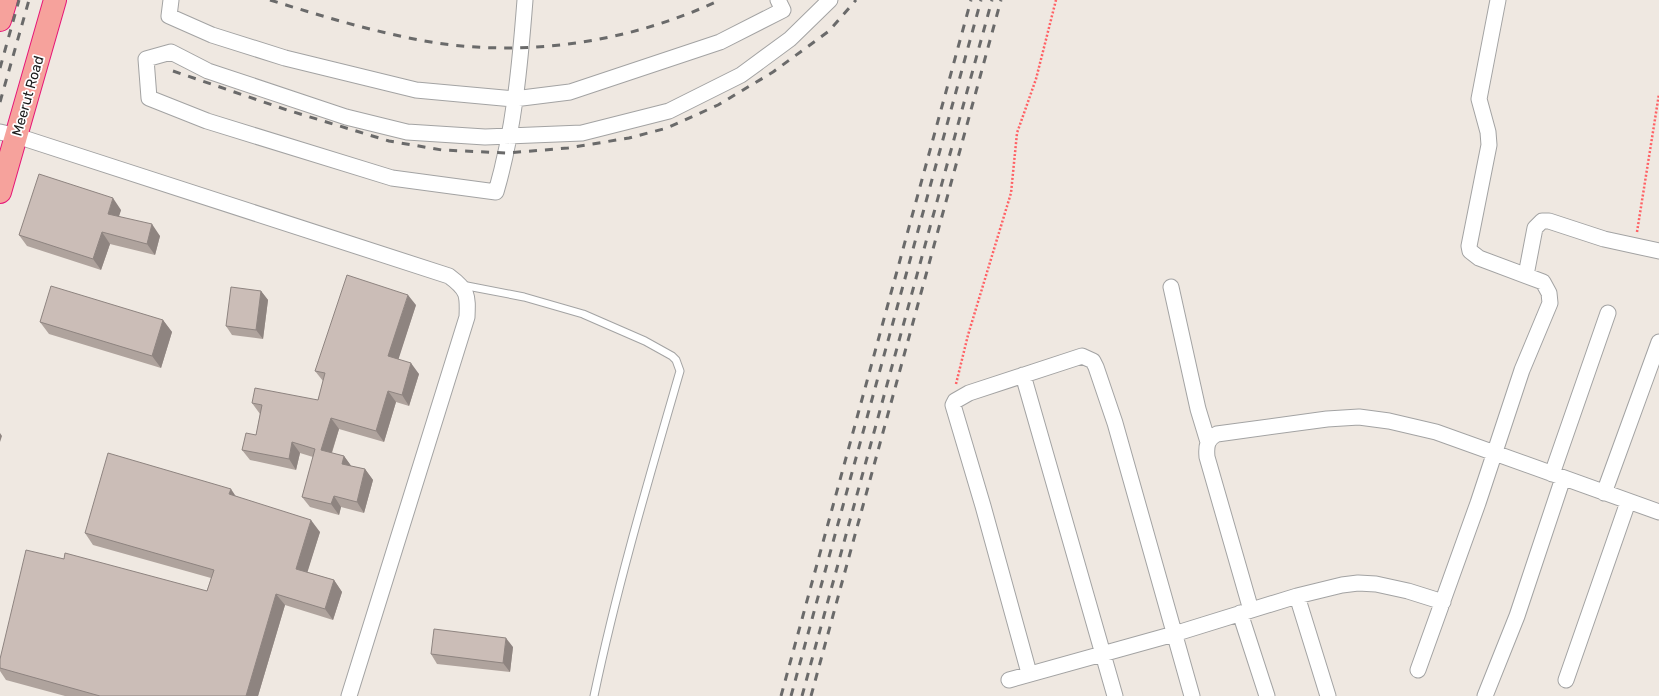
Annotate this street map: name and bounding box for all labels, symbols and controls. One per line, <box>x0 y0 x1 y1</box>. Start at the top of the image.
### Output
street label: Meerut Road <box>8 54 48 138</box>

